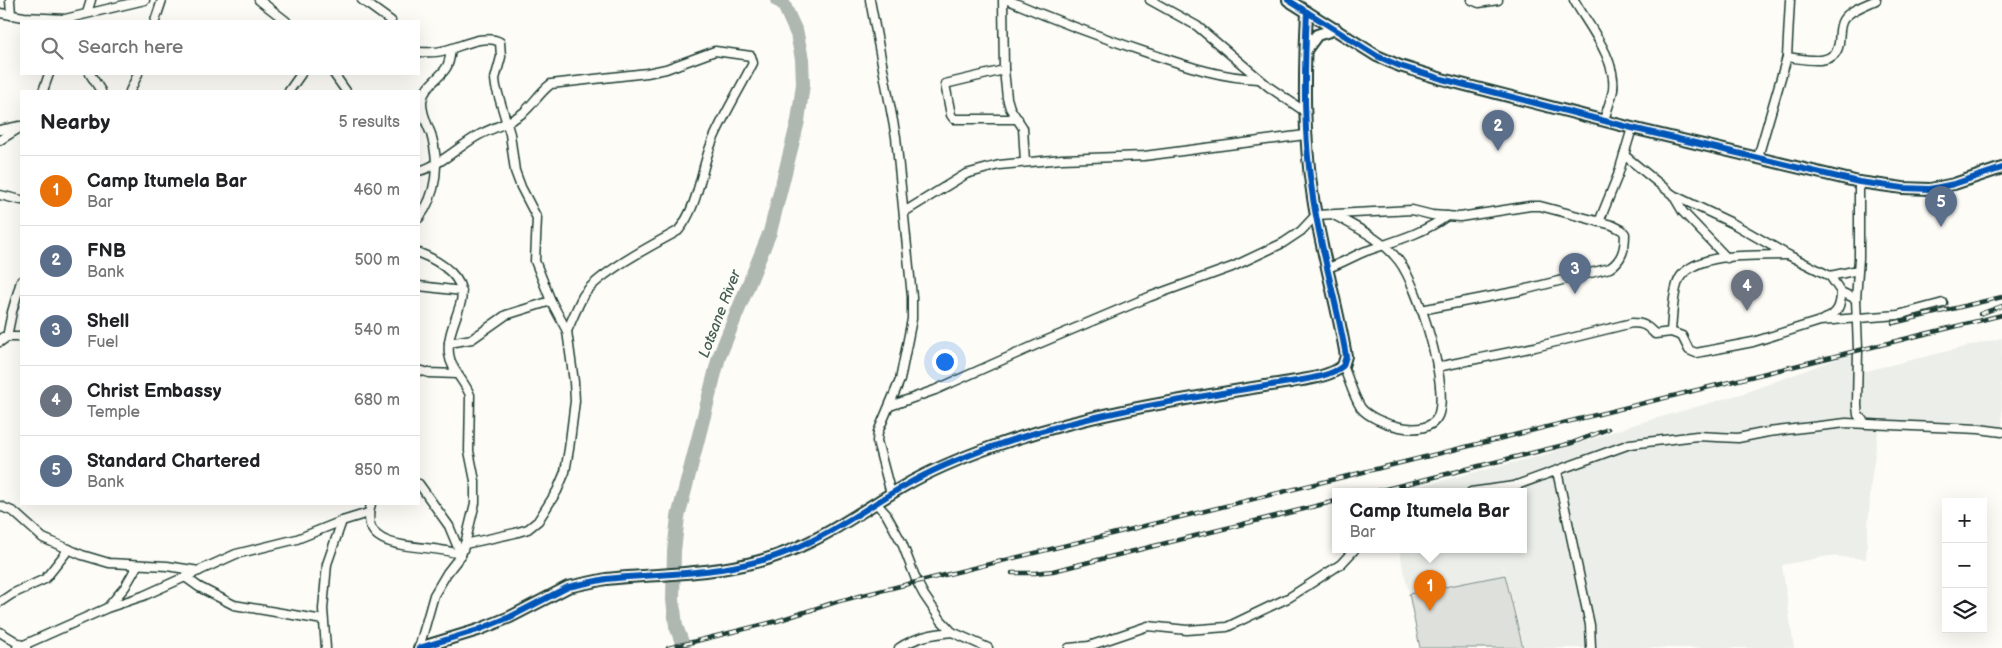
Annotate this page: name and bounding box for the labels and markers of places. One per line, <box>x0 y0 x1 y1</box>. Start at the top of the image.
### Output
pin: 2 <box>1482 110 1514 151</box>
pin: 5 <box>1925 186 1957 227</box>
pin: 3 <box>1559 253 1591 294</box>
pin: 4 <box>1731 270 1763 311</box>
pin: 1 <box>1414 570 1446 611</box>

